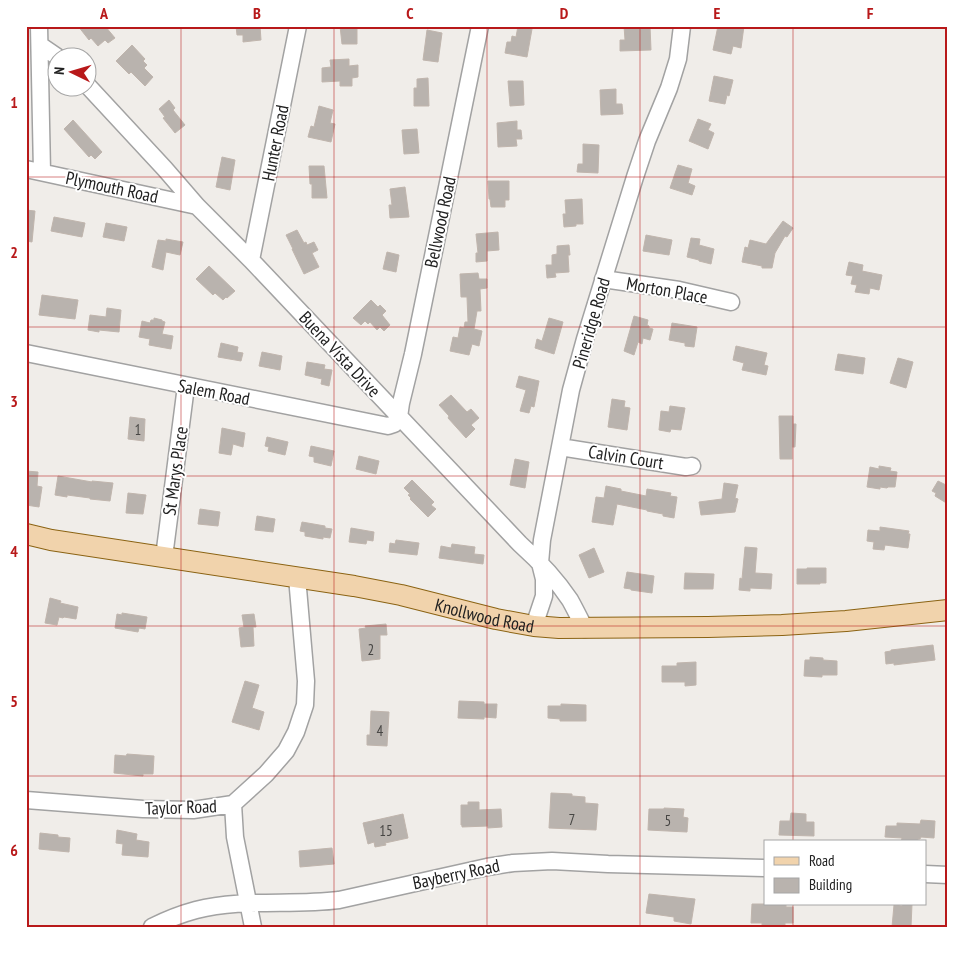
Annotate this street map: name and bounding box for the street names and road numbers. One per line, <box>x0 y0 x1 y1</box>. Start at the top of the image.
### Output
street label: Hunter Road <box>256 103 294 183</box>
street label: Plymouth Road <box>64 166 160 208</box>
street label: Bellwood Road <box>419 174 461 270</box>
street label: Morton Place <box>625 272 709 308</box>
street label: Pineridge Road <box>567 275 615 371</box>
street label: Buena Vista Drive <box>294 306 386 402</box>
street label: Salem Road <box>176 374 252 410</box>
street label: St Marys Place <box>157 425 193 517</box>
street label: Calvin Court <box>587 440 665 474</box>
street label: Knollwood Road <box>433 593 536 637</box>
street label: Taylor Road <box>145 794 217 820</box>
street label: Bayberry Road <box>410 854 502 894</box>

